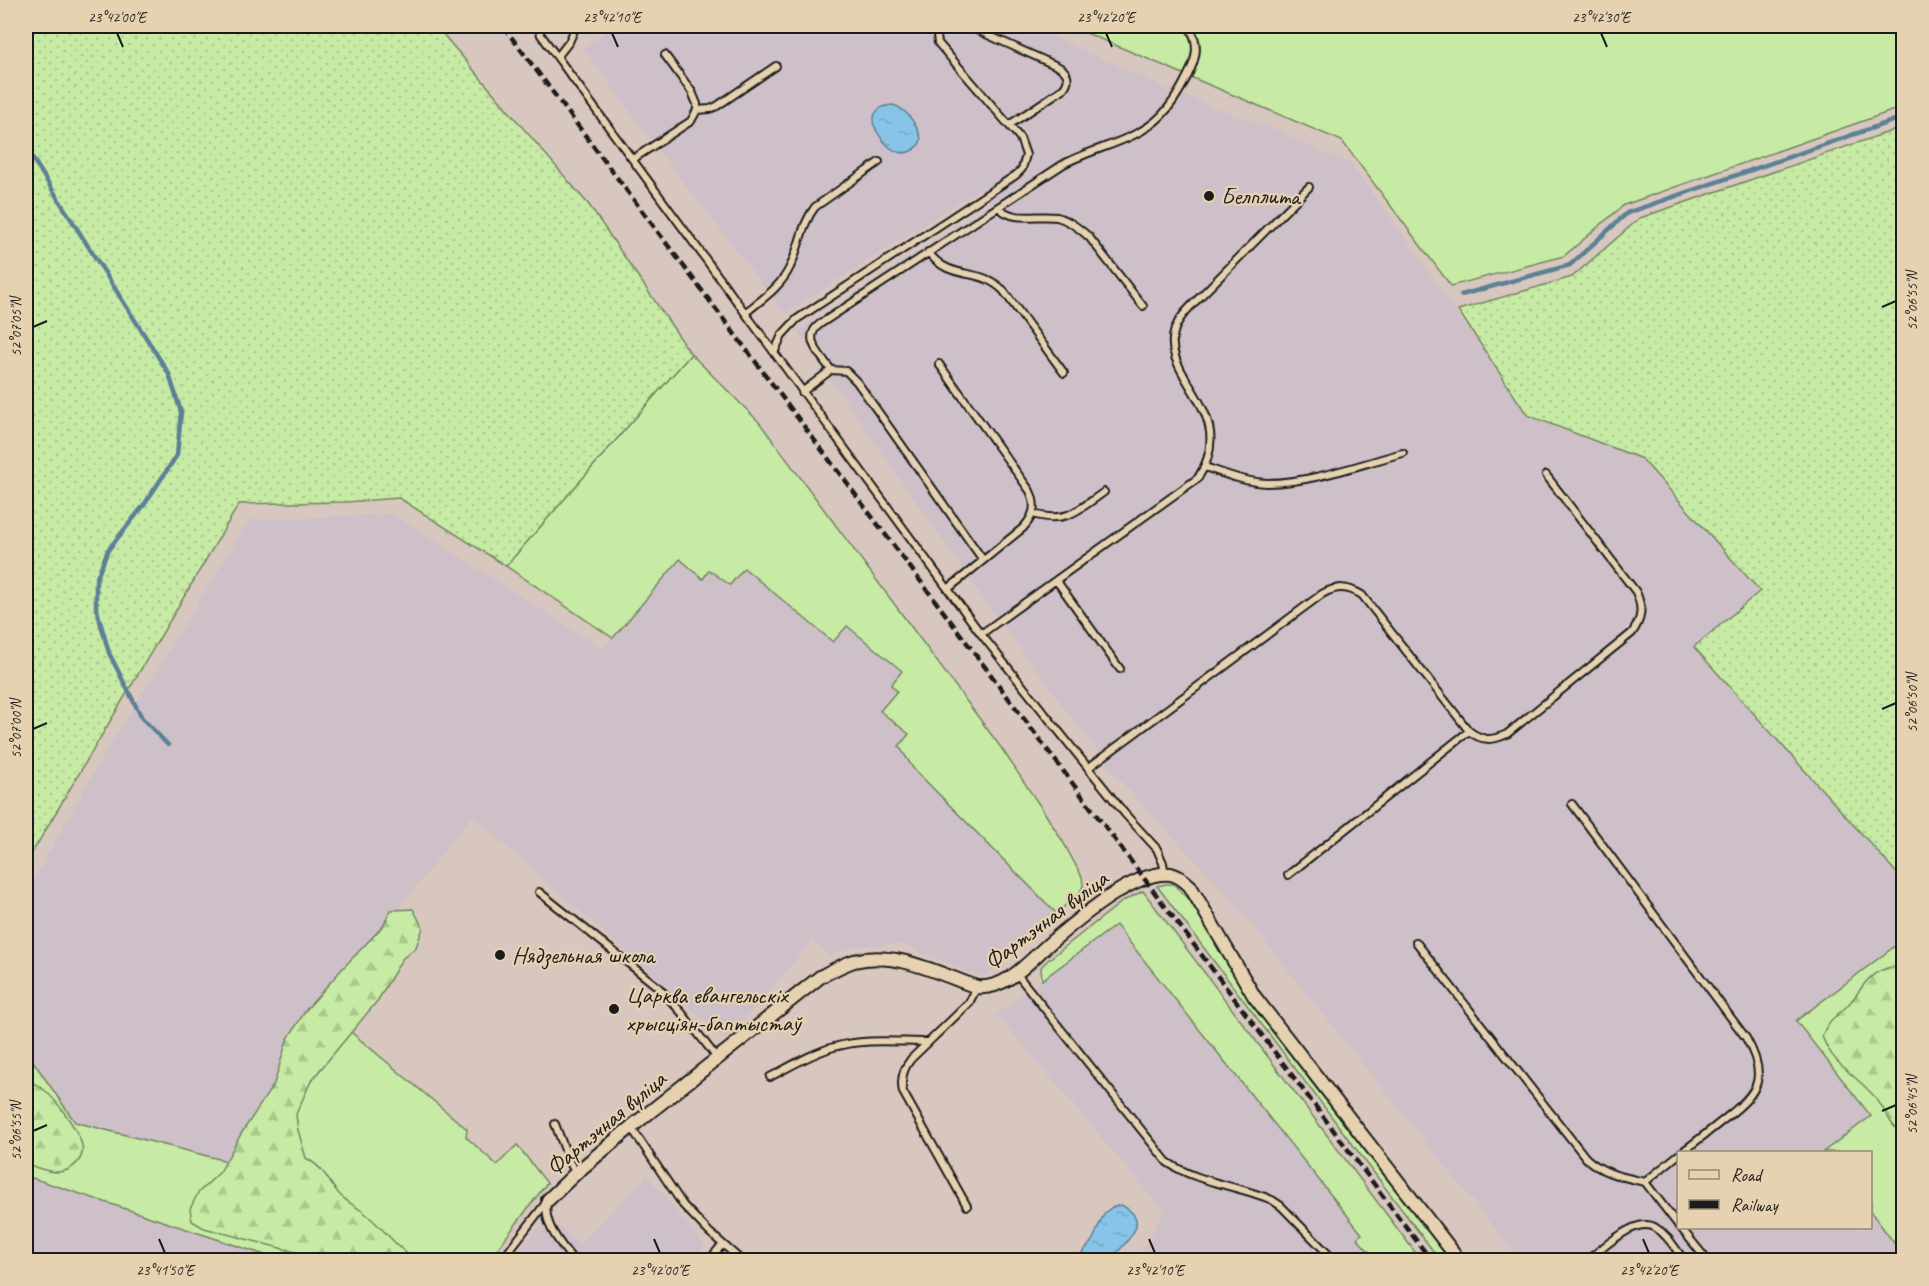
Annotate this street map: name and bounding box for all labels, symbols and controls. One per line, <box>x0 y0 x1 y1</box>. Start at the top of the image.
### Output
text: 23°42'00"E <box>88 8 148 27</box>
text: 23°42'10"E <box>583 8 643 27</box>
text: 23°42'20"E <box>1077 8 1137 27</box>
text: 23°42'30"E <box>1572 8 1632 27</box>
place label: Белплита <box>1221 181 1302 211</box>
marker: Белплита <box>1202 189 1216 203</box>
text: 52°06'55"N <box>1903 268 1922 331</box>
text: 52°07'05"N <box>7 294 26 357</box>
text: 52°06'50"N <box>1903 670 1922 733</box>
text: 52°07'00"N <box>7 696 26 759</box>
street label: Фартэчная вуліца <box>978 863 1115 976</box>
place label: Нядзельная школа <box>512 940 656 970</box>
marker: Нядзельная школа <box>493 948 507 962</box>
place label: Царква евангельскіх хрысціян-баптыстаў <box>626 980 803 1038</box>
marker: Царква евангельскіх хрысціян-баптыстаў <box>607 1002 621 1016</box>
street label: Фартэчная вуліца <box>540 1063 673 1182</box>
text: 52°06'45"N <box>1903 1072 1922 1135</box>
text: 52°06'55"N <box>7 1098 26 1161</box>
legend <box>1677 1151 1872 1229</box>
text: Road <box>1731 1164 1764 1186</box>
text: Railway <box>1731 1194 1779 1216</box>
text: 23°41'50"E <box>136 1261 196 1280</box>
text: 23°42'00"E <box>631 1261 691 1280</box>
text: 23°42'10"E <box>1126 1261 1186 1280</box>
text: 23°42'20"E <box>1620 1261 1680 1280</box>

